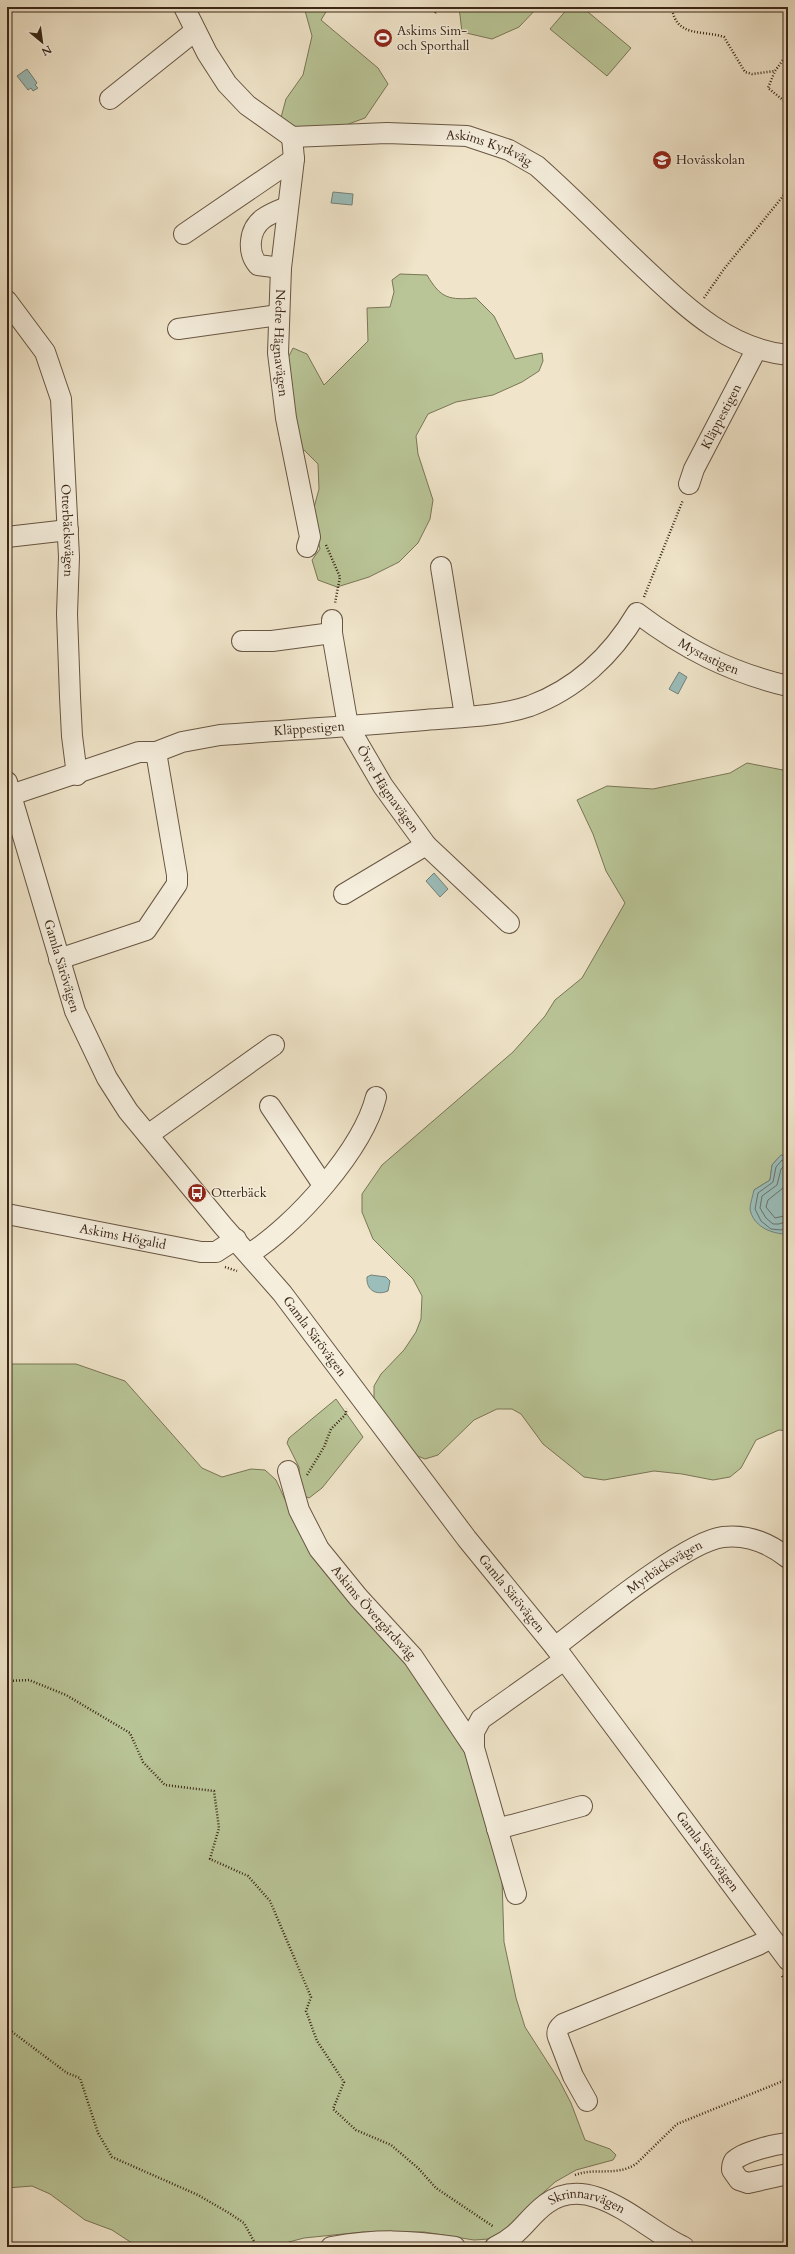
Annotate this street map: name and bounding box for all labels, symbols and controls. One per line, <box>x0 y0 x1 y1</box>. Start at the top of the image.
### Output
north arrow <box>22 22 62 62</box>
place label: Askims Sim- och Sporthall <box>397 22 470 55</box>
sports icon: Askims Sim- och Sporthall <box>372 27 394 49</box>
text: N <box>38 41 54 59</box>
street label: Askims Kyrkväg <box>446 126 536 171</box>
school or university icon: Hovåsskolan <box>651 149 673 171</box>
place label: Hovåsskolan <box>676 151 746 169</box>
street label: Nedre Hägnavägen <box>269 289 292 398</box>
street label: Kläppestigen <box>697 380 746 452</box>
street label: Otterbäcksvägen <box>56 484 78 578</box>
street label: Mystastigen <box>675 634 742 679</box>
street label: Kläppestigen <box>273 717 346 740</box>
street label: Övre Hägnavägen <box>352 742 424 837</box>
street label: Gamla Särövägen <box>39 917 84 1015</box>
bus stop icon: Otterbäck <box>186 1182 208 1204</box>
place label: Otterbäck <box>211 1184 267 1202</box>
street label: Askims Högalid <box>78 1219 168 1254</box>
street label: Gamla Särövägen <box>279 1293 351 1381</box>
street label: Myrbäcksvägen <box>623 1536 706 1598</box>
street label: Gamla Särövägen <box>474 1551 549 1637</box>
street label: Askims Övergårdsväg <box>327 1562 420 1664</box>
street label: Gamla Särövägen <box>671 1808 744 1896</box>
street label: Skrinnarvägen <box>545 2185 629 2218</box>

